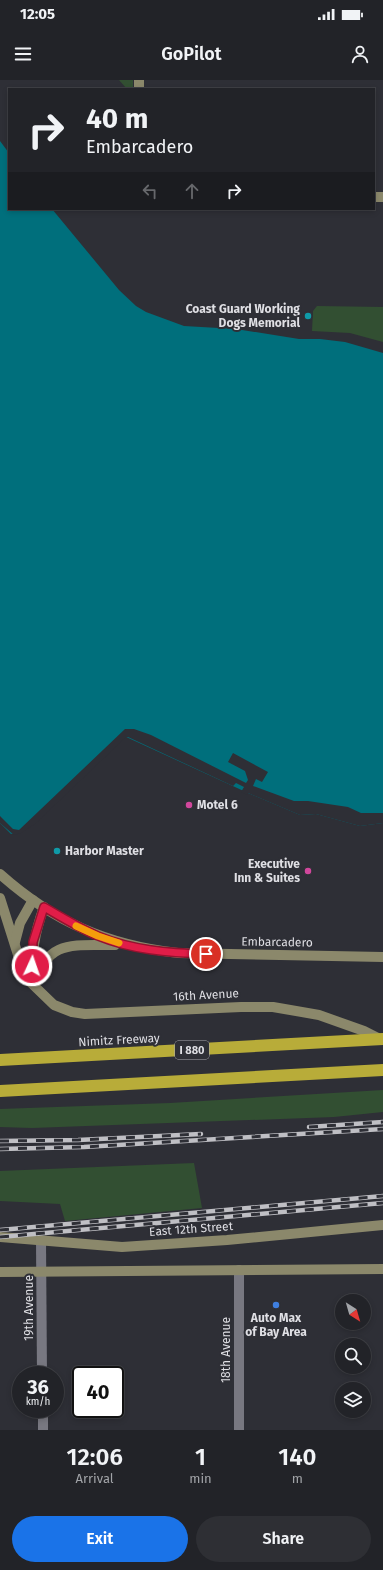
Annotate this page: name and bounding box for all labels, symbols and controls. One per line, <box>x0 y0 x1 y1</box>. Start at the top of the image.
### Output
text: 12:05 <box>20 5 55 23</box>
icon: menu <box>12 43 34 65</box>
text: GoPilot <box>161 43 222 65</box>
icon: person <box>349 43 371 65</box>
text: 40 m <box>86 102 149 135</box>
icon: right <box>20 104 72 156</box>
text: Embarcadero <box>86 136 193 158</box>
icon: left <box>139 180 161 202</box>
icon: ahead <box>181 180 203 202</box>
icon: right <box>223 180 245 202</box>
place label: Coast Guard Working Dogs Memorial <box>186 302 300 330</box>
marker: Coast Guard Working Dogs Memorial <box>303 311 313 321</box>
place label: Motel 6 <box>197 798 238 812</box>
marker: Motel 6 <box>184 800 194 810</box>
place label: Harbor Master <box>65 844 144 858</box>
marker: Harbor Master <box>52 846 62 856</box>
place label: Executive Inn & Suites <box>234 857 300 885</box>
marker: Executive Inn & Suites <box>303 866 313 876</box>
street label: Embarcadero <box>241 934 313 950</box>
pin <box>189 937 223 971</box>
icon: arrive <box>195 943 217 965</box>
position arrow <box>11 945 53 987</box>
street label: 16th Avenue <box>173 986 239 1004</box>
street label: Nimitz Freeway <box>78 1031 160 1049</box>
road number: I 880 <box>175 1041 209 1059</box>
street label: East 12th Street <box>149 1219 234 1239</box>
street label: 19th Avenue <box>22 1275 36 1341</box>
north arrow <box>335 1294 371 1330</box>
map controls <box>335 1294 371 1418</box>
marker: Auto Max of Bay Area <box>271 1300 281 1310</box>
place label: Auto Max of Bay Area <box>245 1311 307 1339</box>
street label: 18th Avenue <box>219 1317 233 1383</box>
button: search <box>335 1338 371 1374</box>
speed limit sign: 40 <box>72 1366 124 1418</box>
text: 36 <box>27 1375 49 1399</box>
button: layers <box>335 1382 371 1418</box>
text: km/h <box>26 1396 50 1408</box>
text: 12:06 <box>67 1443 123 1471</box>
text: 1 <box>195 1443 206 1471</box>
text: 140 <box>278 1443 316 1471</box>
text: Arrival <box>76 1471 114 1486</box>
text: min <box>189 1471 212 1486</box>
text: m <box>292 1471 303 1486</box>
button: Exit <box>12 1516 188 1562</box>
button: Share <box>196 1516 371 1562</box>

